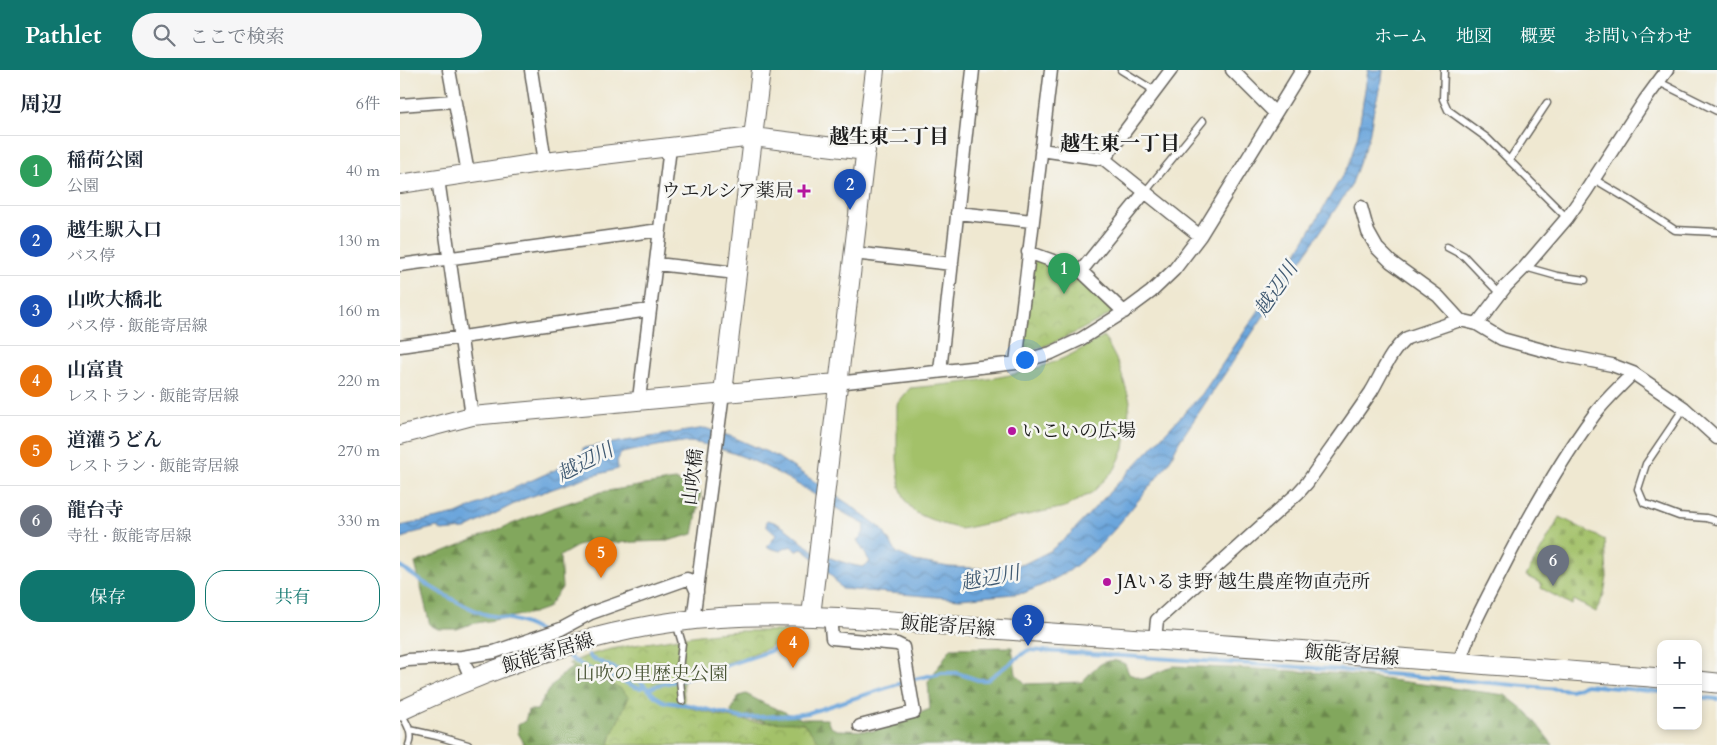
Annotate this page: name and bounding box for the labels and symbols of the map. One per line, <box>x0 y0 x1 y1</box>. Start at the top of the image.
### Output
district label: 越生東二丁目 <box>829 123 949 150</box>
district label: 越生東一丁目 <box>1060 130 1180 157</box>
pin: 2 <box>834 169 866 210</box>
place label: ウエルシア薬局 <box>661 178 794 204</box>
marker: ウエルシア薬局 <box>798 185 810 197</box>
pin: 1 <box>1048 253 1080 294</box>
water label: 越辺川 <box>1248 255 1305 321</box>
your location <box>1012 347 1038 373</box>
place label: いこいの広場 <box>1022 418 1136 444</box>
marker: いこいの広場 <box>1006 425 1018 437</box>
water label: 越辺川 <box>552 435 620 488</box>
street label: 山吹橋 <box>677 447 709 507</box>
pin: 5 <box>585 537 617 578</box>
pin: 6 <box>1537 545 1569 586</box>
water label: 越辺川 <box>958 559 1024 597</box>
place label: JAいるま野 越生農産物直売所 <box>1114 569 1370 595</box>
marker: JAいるま野 越生農産物直売所 <box>1101 576 1113 588</box>
pin: 3 <box>1012 605 1044 646</box>
street label: 飯能寄居線 <box>900 610 996 642</box>
street label: 飯能寄居線 <box>499 627 597 679</box>
pin: 4 <box>777 627 809 668</box>
street label: 飯能寄居線 <box>1304 639 1400 671</box>
park label: 山吹の里歴史公園 <box>576 661 728 687</box>

